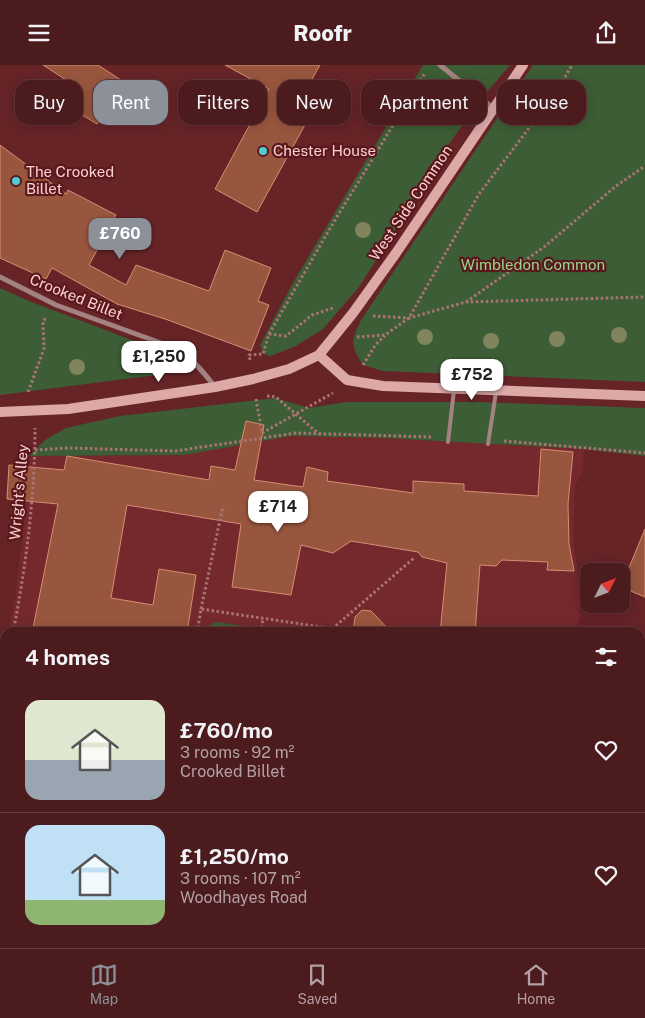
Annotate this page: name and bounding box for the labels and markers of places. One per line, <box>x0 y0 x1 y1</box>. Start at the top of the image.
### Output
place label: Chester House <box>273 142 376 159</box>
marker: Chester House <box>257 145 269 157</box>
place label: The Crooked Billet <box>26 163 114 197</box>
marker: The Crooked Billet <box>10 175 22 187</box>
pin: £760 <box>90 217 150 260</box>
pin: £1,250 <box>118 341 200 383</box>
pin: £752 <box>442 359 502 401</box>
pin: £714 <box>248 491 308 533</box>

